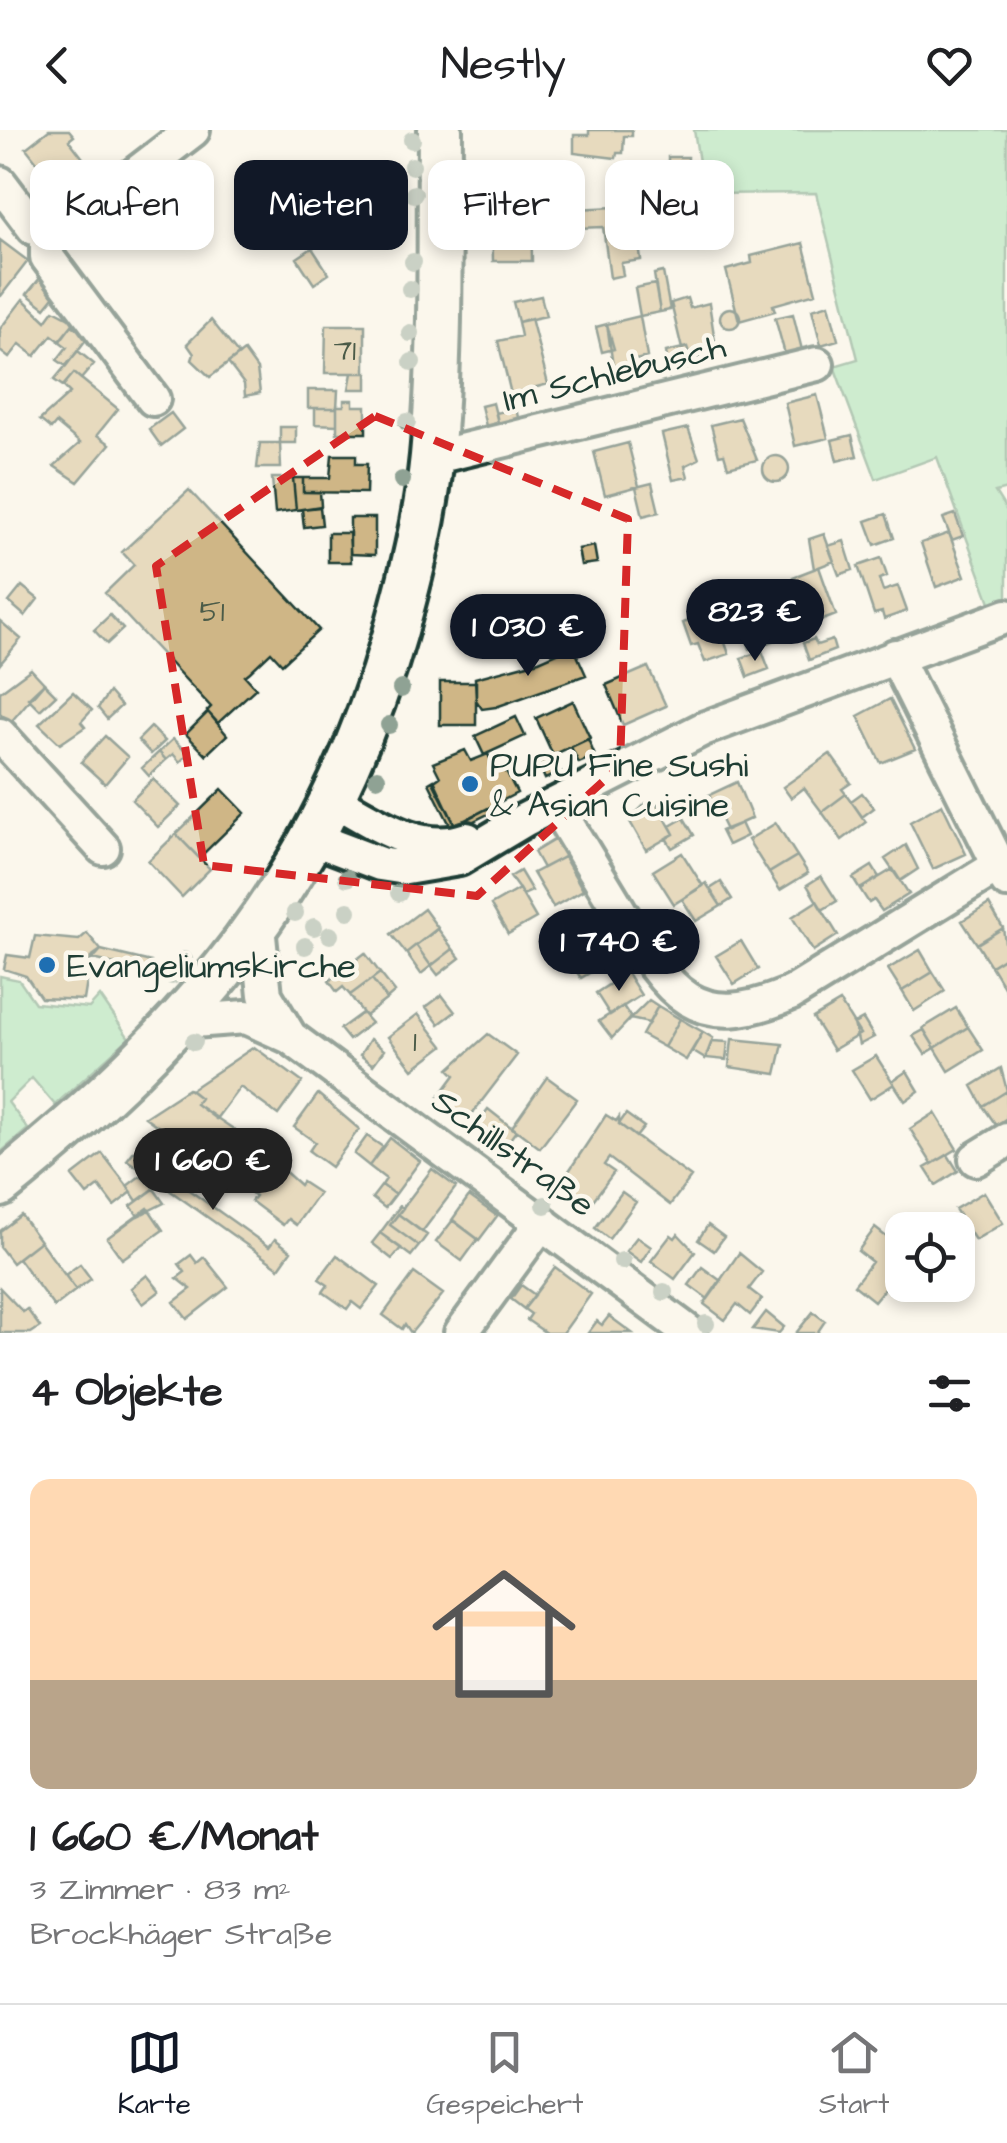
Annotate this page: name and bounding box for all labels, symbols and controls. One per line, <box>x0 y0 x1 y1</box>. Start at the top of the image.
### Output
text: Nestly <box>441 34 566 96</box>
icon: back <box>30 38 85 93</box>
icon: heart <box>922 38 977 93</box>
chip: Kaufen <box>30 160 214 250</box>
chip: Mieten <box>234 160 408 250</box>
chip: Filter <box>428 160 585 250</box>
chip: Neu <box>605 160 734 250</box>
street label: Im Schlebusch <box>498 322 731 425</box>
house number: 71 <box>334 330 356 372</box>
pin: 823 € <box>685 579 825 664</box>
text: 823 € <box>708 589 802 634</box>
house number: 51 <box>199 591 225 633</box>
pin: 1 030 € <box>436 594 620 679</box>
text: 1 030 € <box>472 604 584 649</box>
place label: PUPU Fine Sushi & Asian Cuisine <box>490 741 748 830</box>
marker: PUPU Fine Sushi & Asian Cuisine <box>459 773 481 795</box>
pin: 1 740 € <box>527 909 711 994</box>
text: 1 740 € <box>561 919 677 964</box>
place label: Evangeliumskirche <box>67 942 356 993</box>
marker: Evangeliumskirche <box>36 954 58 976</box>
house number: 1 <box>413 1021 417 1063</box>
street label: Schillstraße <box>421 1077 605 1229</box>
pin: 1 660 € <box>121 1128 305 1213</box>
text: 1 660 € <box>155 1138 271 1183</box>
map controls <box>885 1212 975 1302</box>
button: locate <box>885 1212 975 1302</box>
text: 4 Objekte <box>30 1364 223 1422</box>
icon: filters <box>922 1366 977 1421</box>
icon: home <box>414 1544 594 1724</box>
text: 1 660 €/Monat <box>30 1809 318 1867</box>
text: 3 Zimmer · 83 m² <box>30 1867 291 1912</box>
text: Brockhäger Straße <box>30 1912 332 1957</box>
tab: Karte <box>118 2025 191 2124</box>
tab: Gespeichert <box>426 2025 583 2124</box>
tab: Start <box>819 2025 889 2124</box>

